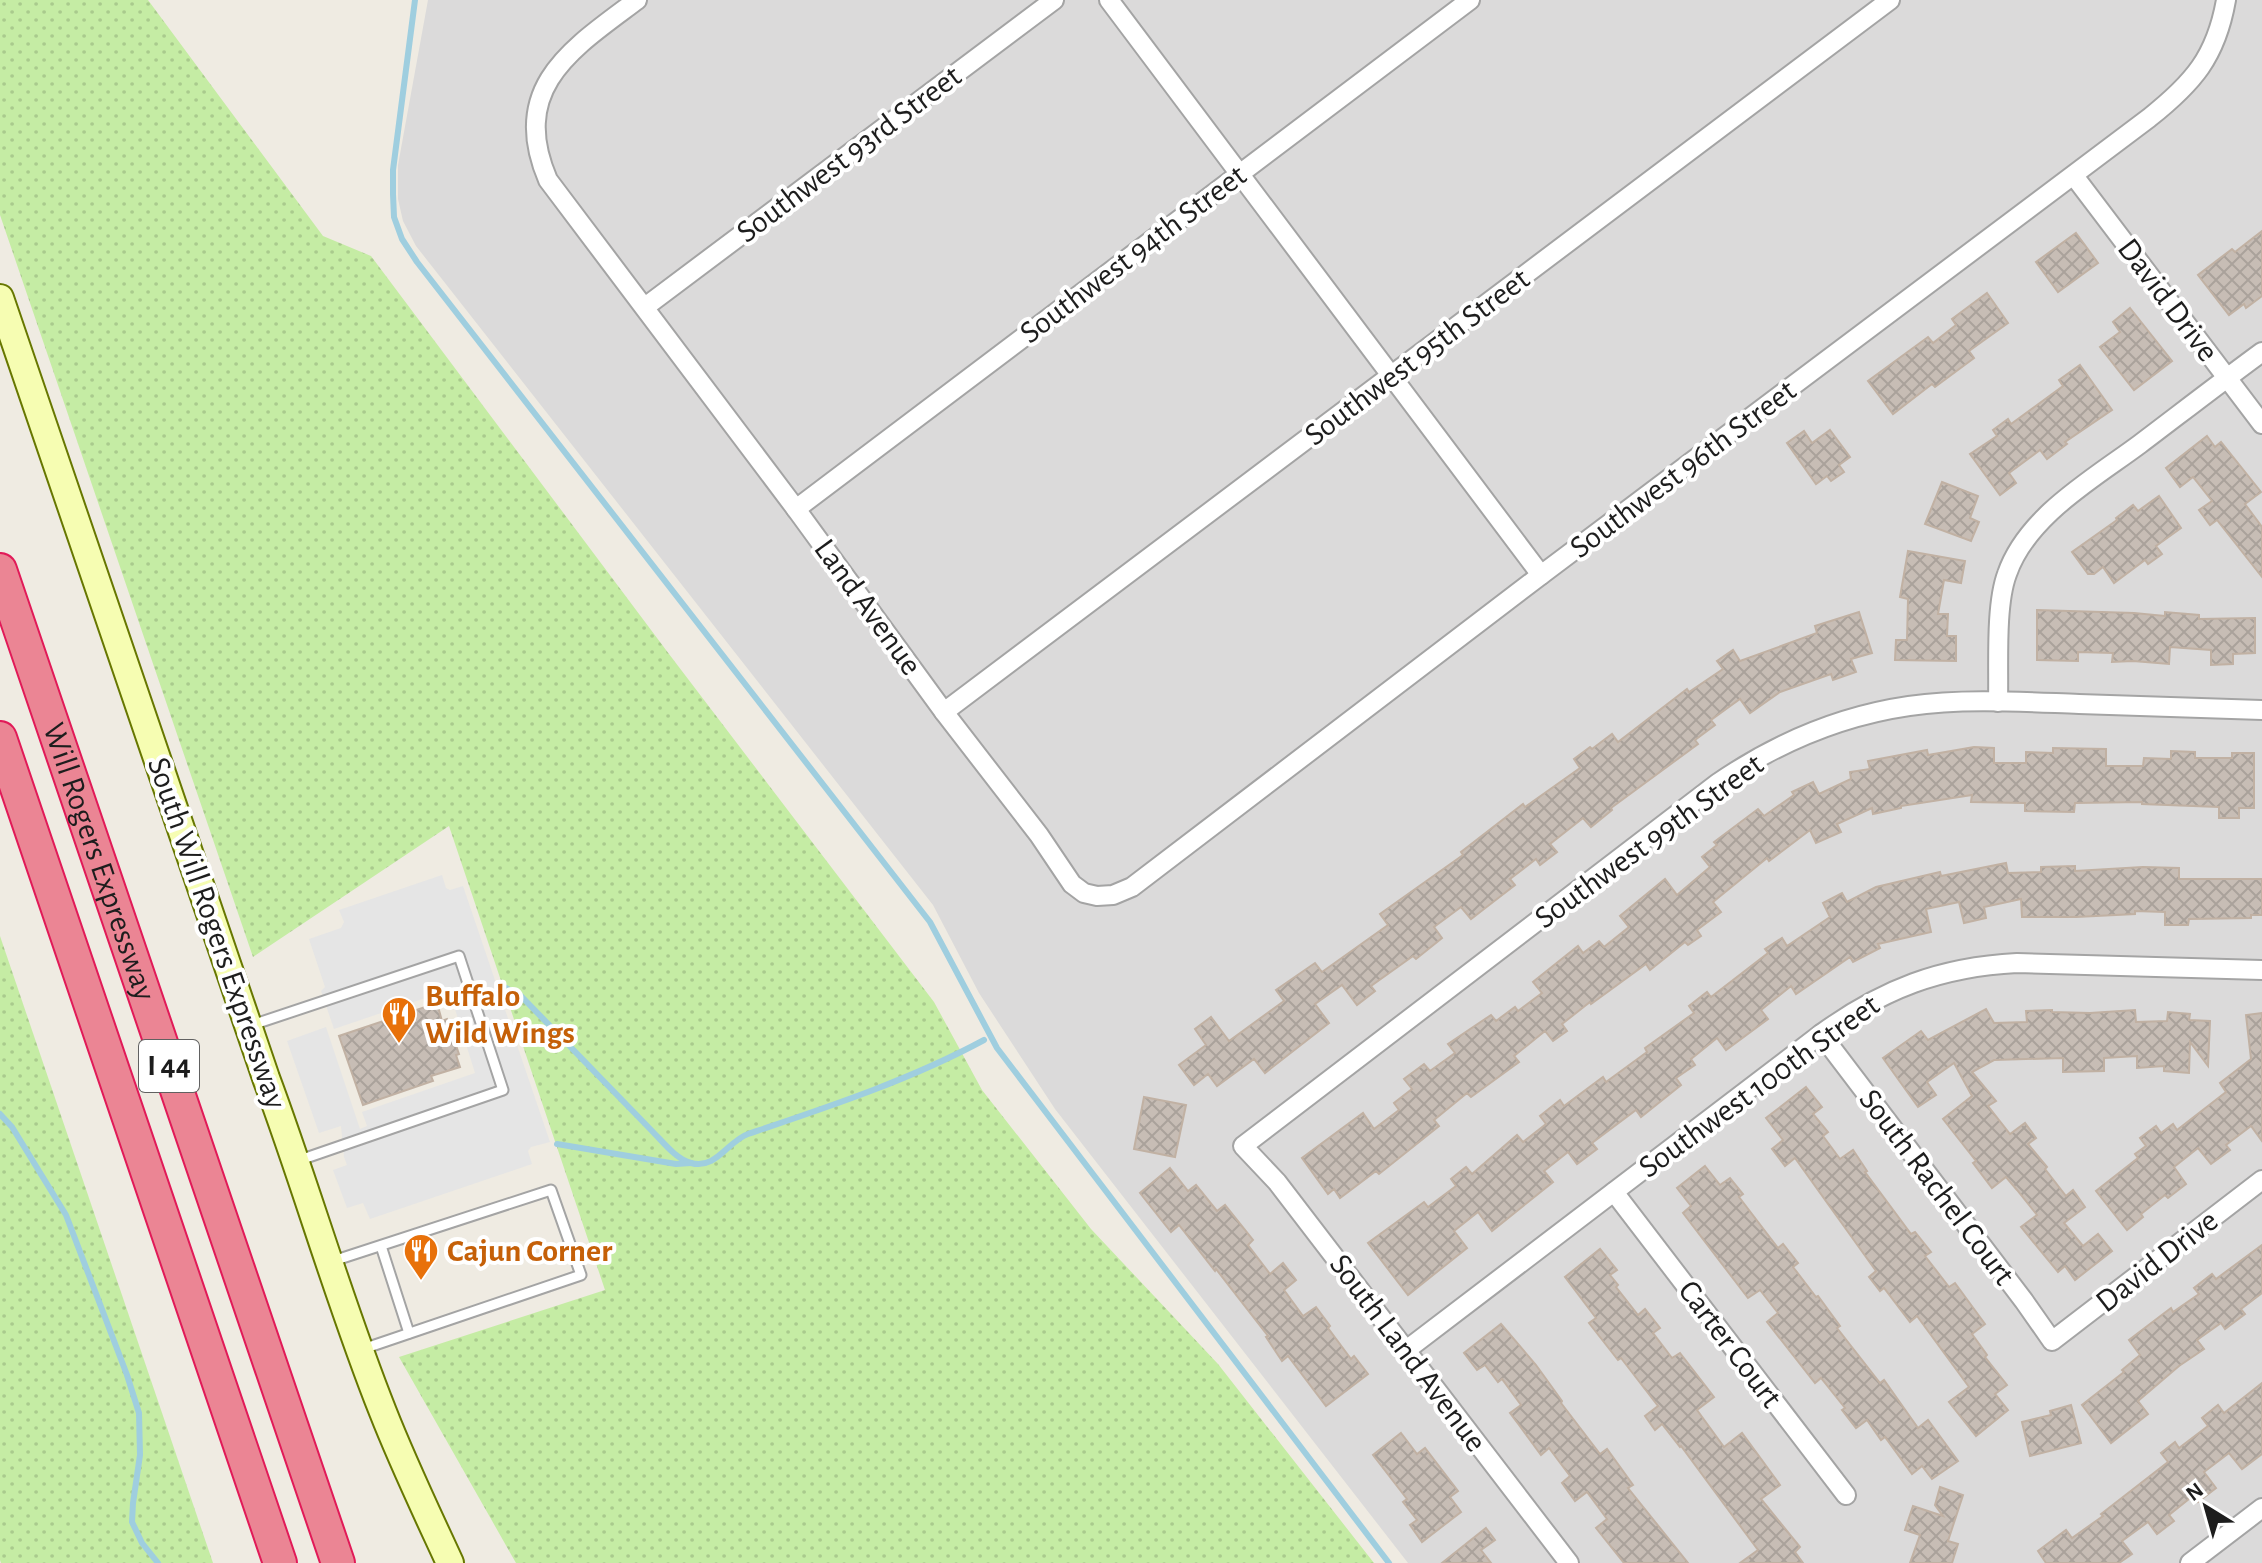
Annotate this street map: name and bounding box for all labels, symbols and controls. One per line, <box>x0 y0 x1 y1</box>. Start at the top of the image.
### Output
street label: Southwest 93rd Street <box>731 59 967 249</box>
street label: Southwest 94th Street <box>1014 159 1252 349</box>
street label: David Drive <box>2112 233 2224 367</box>
street label: Southwest 95th Street <box>1299 262 1535 452</box>
street label: Southwest 96th Street <box>1564 374 1802 564</box>
street label: Land Avenue <box>808 533 928 681</box>
street label: Will Rogers Expressway <box>37 719 161 1005</box>
street label: Southwest 99th Street <box>1529 748 1769 934</box>
street label: South Will Rogers Expressway <box>142 753 292 1113</box>
place label: Buffalo Wild Wings <box>425 980 575 1049</box>
street label: Southwest 100th Street <box>1633 988 1885 1184</box>
restaurant icon: Buffalo Wild Wings <box>380 995 418 1045</box>
road number: I 44 <box>139 1040 199 1092</box>
street label: South Rachel Court <box>1853 1083 2021 1291</box>
street label: David Drive <box>2090 1204 2224 1318</box>
restaurant icon: Cajun Corner <box>402 1232 440 1282</box>
place label: Cajun Corner <box>447 1235 612 1267</box>
street label: South Land Avenue <box>1324 1248 1492 1458</box>
street label: Carter Court <box>1672 1275 1788 1413</box>
north arrow <box>2166 1467 2246 1547</box>
text: N <box>2182 1478 2207 1505</box>

